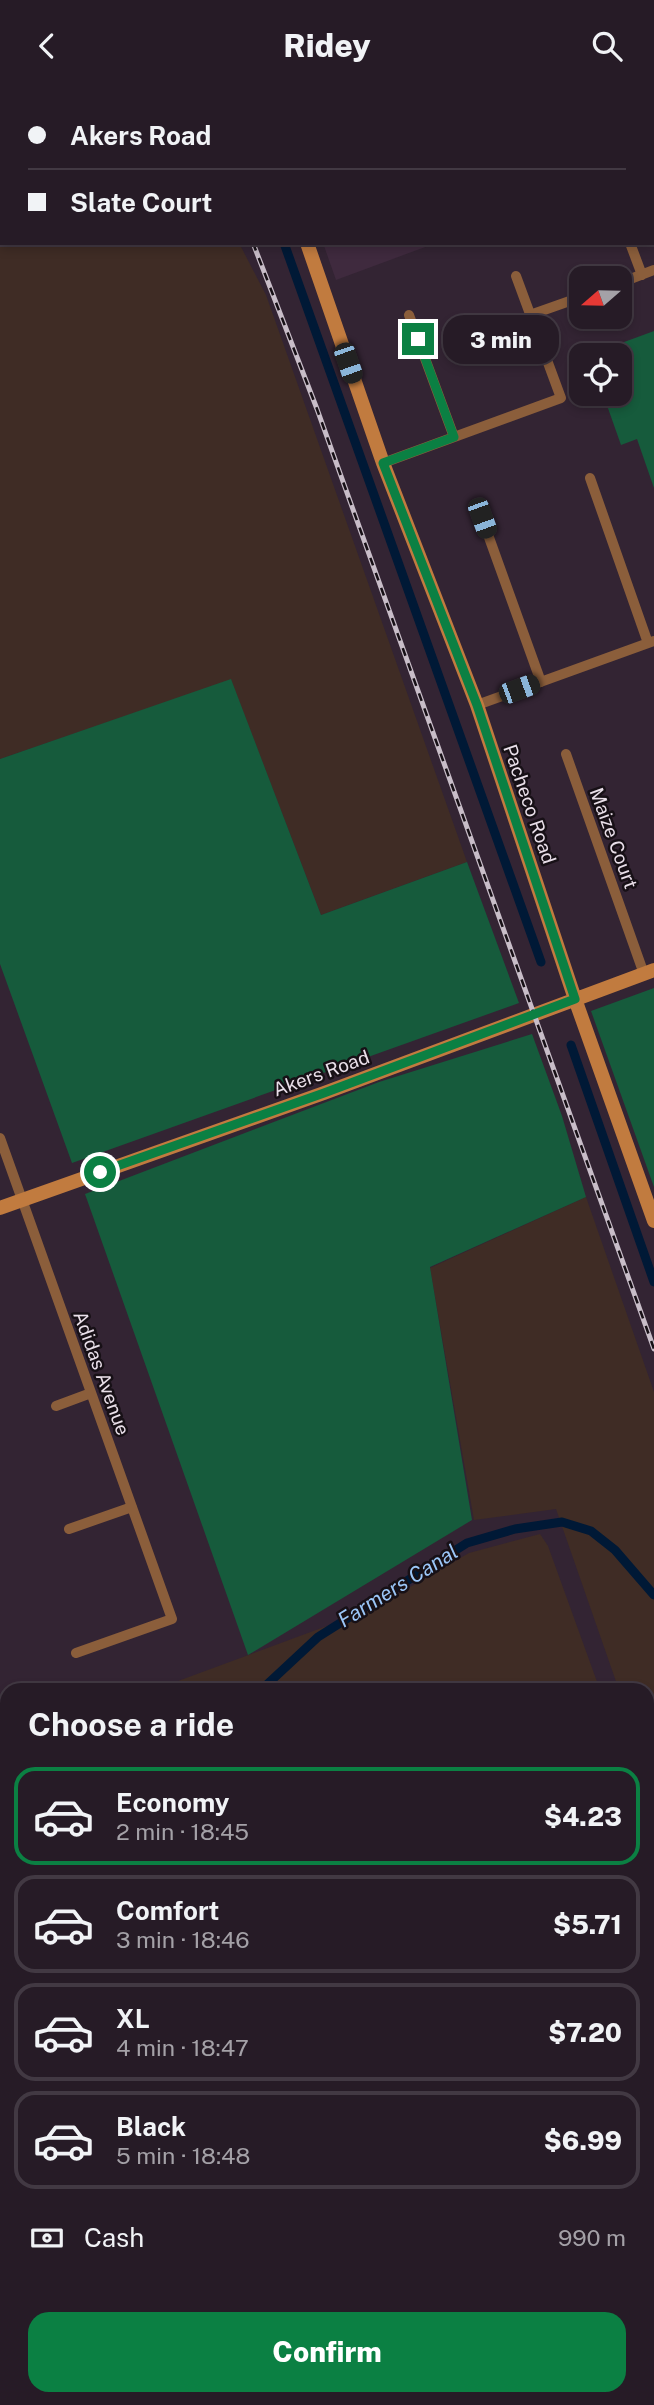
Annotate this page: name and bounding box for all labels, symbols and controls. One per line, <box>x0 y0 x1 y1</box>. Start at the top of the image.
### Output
icon: back <box>28 27 66 65</box>
text: Ridey <box>283 27 371 64</box>
icon: search <box>588 27 626 65</box>
text: Akers Road <box>70 120 211 151</box>
text: Slate Court <box>70 187 212 218</box>
north arrow <box>569 266 632 329</box>
map controls <box>569 266 632 406</box>
callout: 3 min <box>442 315 558 363</box>
route end <box>402 323 434 355</box>
text: 3 min <box>470 326 532 353</box>
car <box>332 340 365 386</box>
button: locate <box>569 343 632 406</box>
car <box>465 495 500 541</box>
car <box>496 672 543 706</box>
street label: Pacheco Road <box>499 741 561 867</box>
street label: Maize Court <box>586 785 642 891</box>
street label: Akers Road <box>270 1045 372 1101</box>
route start <box>84 1156 116 1188</box>
street label: Adidas Avenue <box>69 1308 135 1438</box>
water label: Farmers Canal <box>333 1539 462 1632</box>
text: Choose a ride <box>28 1706 234 1743</box>
icon: car <box>32 1785 95 1848</box>
text: Economy <box>116 1787 229 1818</box>
text: $4.23 <box>544 1801 622 1832</box>
text: 2 min · 18:45 <box>116 1818 249 1845</box>
icon: car <box>32 1893 95 1956</box>
text: Comfort <box>116 1895 219 1926</box>
text: $5.71 <box>553 1909 622 1940</box>
text: 3 min · 18:46 <box>116 1926 249 1953</box>
icon: car <box>32 2001 95 2064</box>
text: XL <box>116 2003 150 2034</box>
text: $7.20 <box>548 2017 622 2048</box>
text: 4 min · 18:47 <box>116 2034 249 2061</box>
icon: car <box>32 2109 95 2172</box>
text: Black <box>116 2111 186 2142</box>
text: $6.99 <box>544 2125 622 2156</box>
text: 5 min · 18:48 <box>116 2142 250 2169</box>
icon: cash <box>28 2219 66 2257</box>
text: Cash <box>84 2222 144 2253</box>
text: 990 m <box>558 2224 626 2251</box>
button: Confirm <box>28 2312 626 2392</box>

